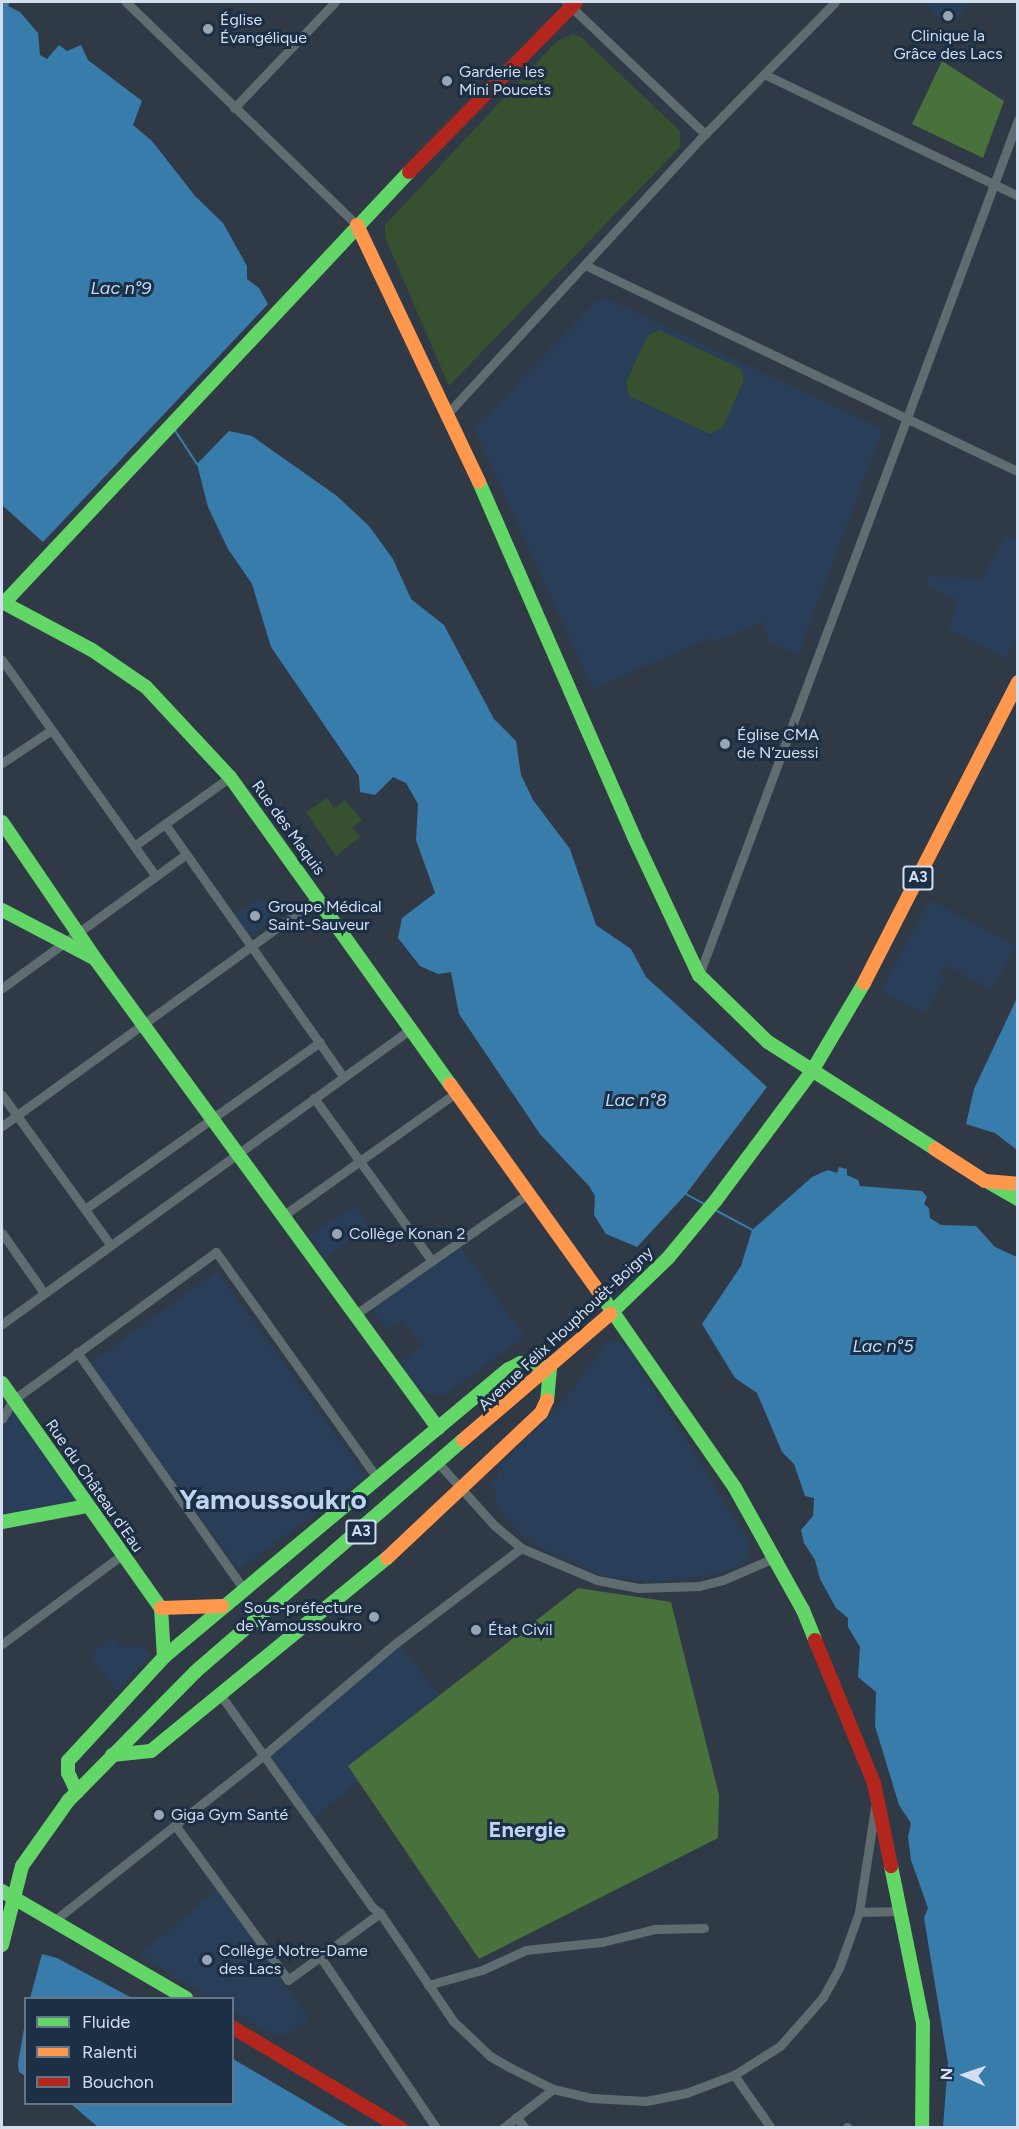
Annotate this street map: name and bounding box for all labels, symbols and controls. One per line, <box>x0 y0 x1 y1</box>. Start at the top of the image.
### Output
marker: Clinique la Grâce des Lacs <box>939 7 957 25</box>
place label: Église Évangélique <box>220 10 307 48</box>
marker: Église Évangélique <box>201 22 215 36</box>
place label: Clinique la Grâce des Lacs <box>893 26 1003 64</box>
place label: Garderie les Mini Poucets <box>459 62 551 100</box>
marker: Garderie les Mini Poucets <box>440 74 454 88</box>
water label: Lac n°9 <box>91 277 151 299</box>
place label: Église CMA de N’zuessi <box>737 725 819 763</box>
marker: Église CMA de N’zuessi <box>718 737 732 751</box>
street label: Rue des Maquis <box>247 777 329 879</box>
road number: A3 <box>902 866 934 890</box>
place label: Groupe Médical Saint-Sauveur <box>268 897 382 935</box>
marker: Groupe Médical Saint-Sauveur <box>246 907 264 925</box>
water label: Lac n°8 <box>605 1089 667 1111</box>
place label: Collège Konan 2 <box>349 1224 466 1244</box>
marker: Collège Konan 2 <box>330 1227 344 1241</box>
street label: Avenue Félix Houphouët-Boigny <box>475 1243 657 1415</box>
water label: Lac n°5 <box>852 1335 914 1357</box>
street label: Rue du Château d'Eau <box>41 1416 147 1556</box>
district label: Yamoussoukro <box>179 1482 367 1516</box>
road number: A3 <box>344 1520 378 1544</box>
place label: Sous-préfecture de Yamoussoukro <box>236 1598 362 1636</box>
marker: Sous-préfecture de Yamoussoukro <box>367 1610 381 1624</box>
place label: État Civil <box>488 1620 552 1640</box>
marker: État Civil <box>469 1623 483 1637</box>
place label: Giga Gym Santé <box>171 1805 288 1825</box>
marker: Giga Gym Santé <box>152 1808 166 1822</box>
district label: Energie <box>488 1817 566 1843</box>
place label: Collège Notre-Dame des Lacs <box>219 1941 368 1979</box>
marker: Collège Notre-Dame des Lacs <box>200 1953 214 1967</box>
legend <box>24 1997 234 2105</box>
text: Fluide <box>82 2011 130 2033</box>
text: Ralenti <box>82 2041 137 2063</box>
north arrow <box>935 2045 995 2105</box>
text: N <box>937 2067 956 2081</box>
text: Bouchon <box>82 2071 154 2093</box>

